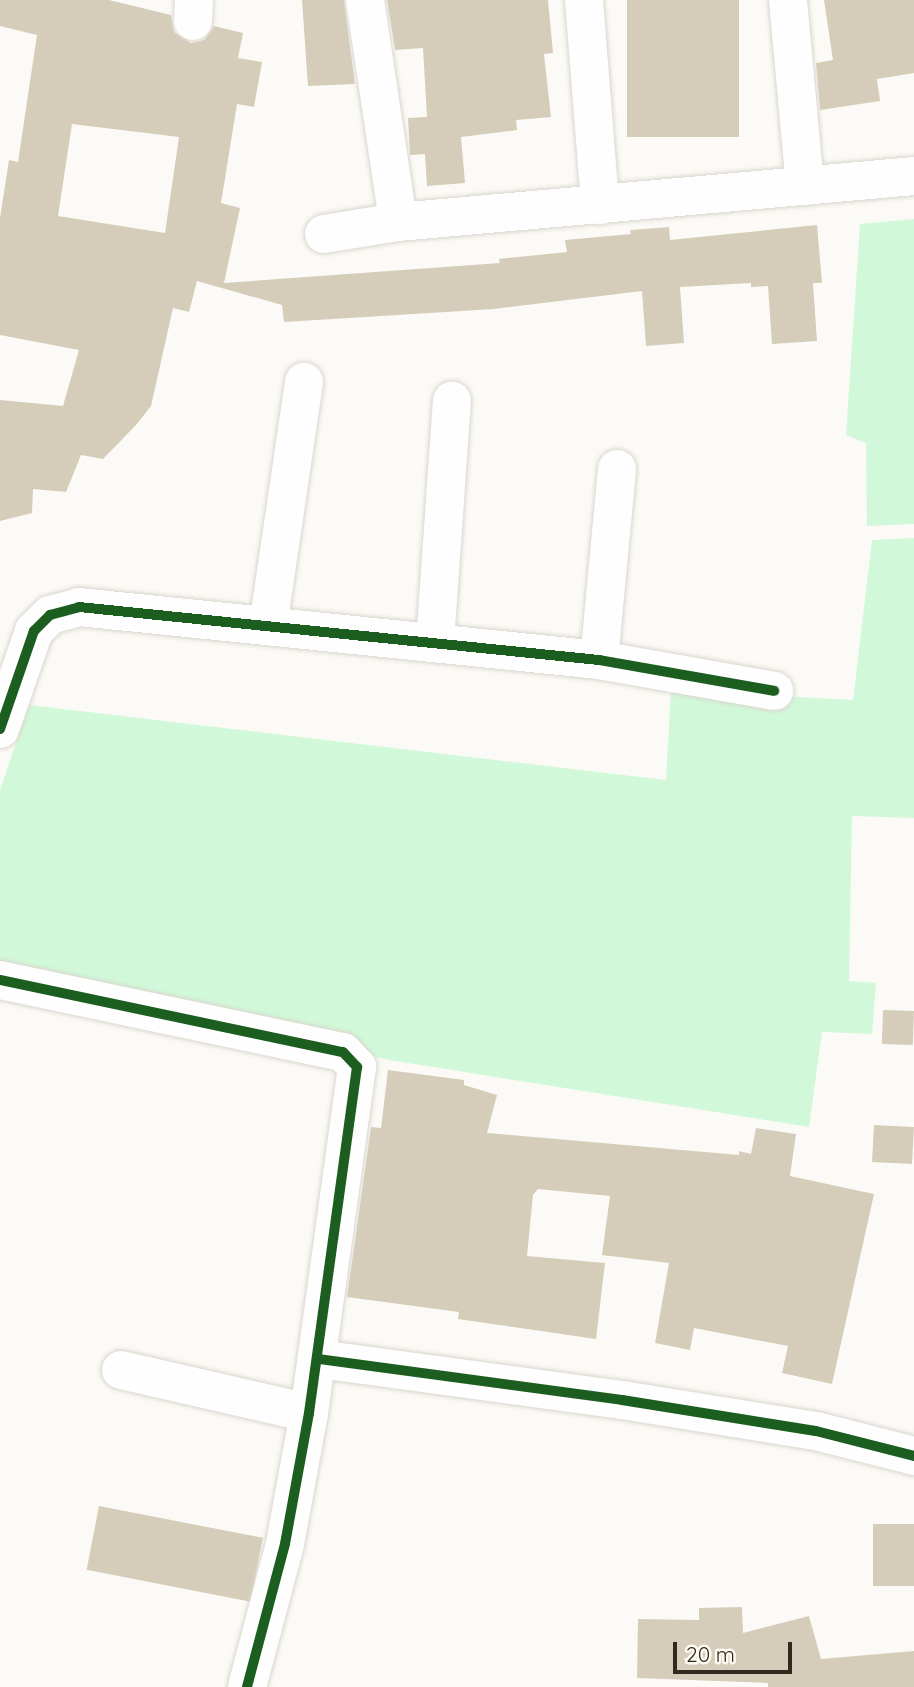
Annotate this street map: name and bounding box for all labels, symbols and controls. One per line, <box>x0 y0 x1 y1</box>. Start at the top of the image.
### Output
scale bar <box>676 1628 795 1672</box>
text: 20 m <box>686 1641 735 1667</box>

